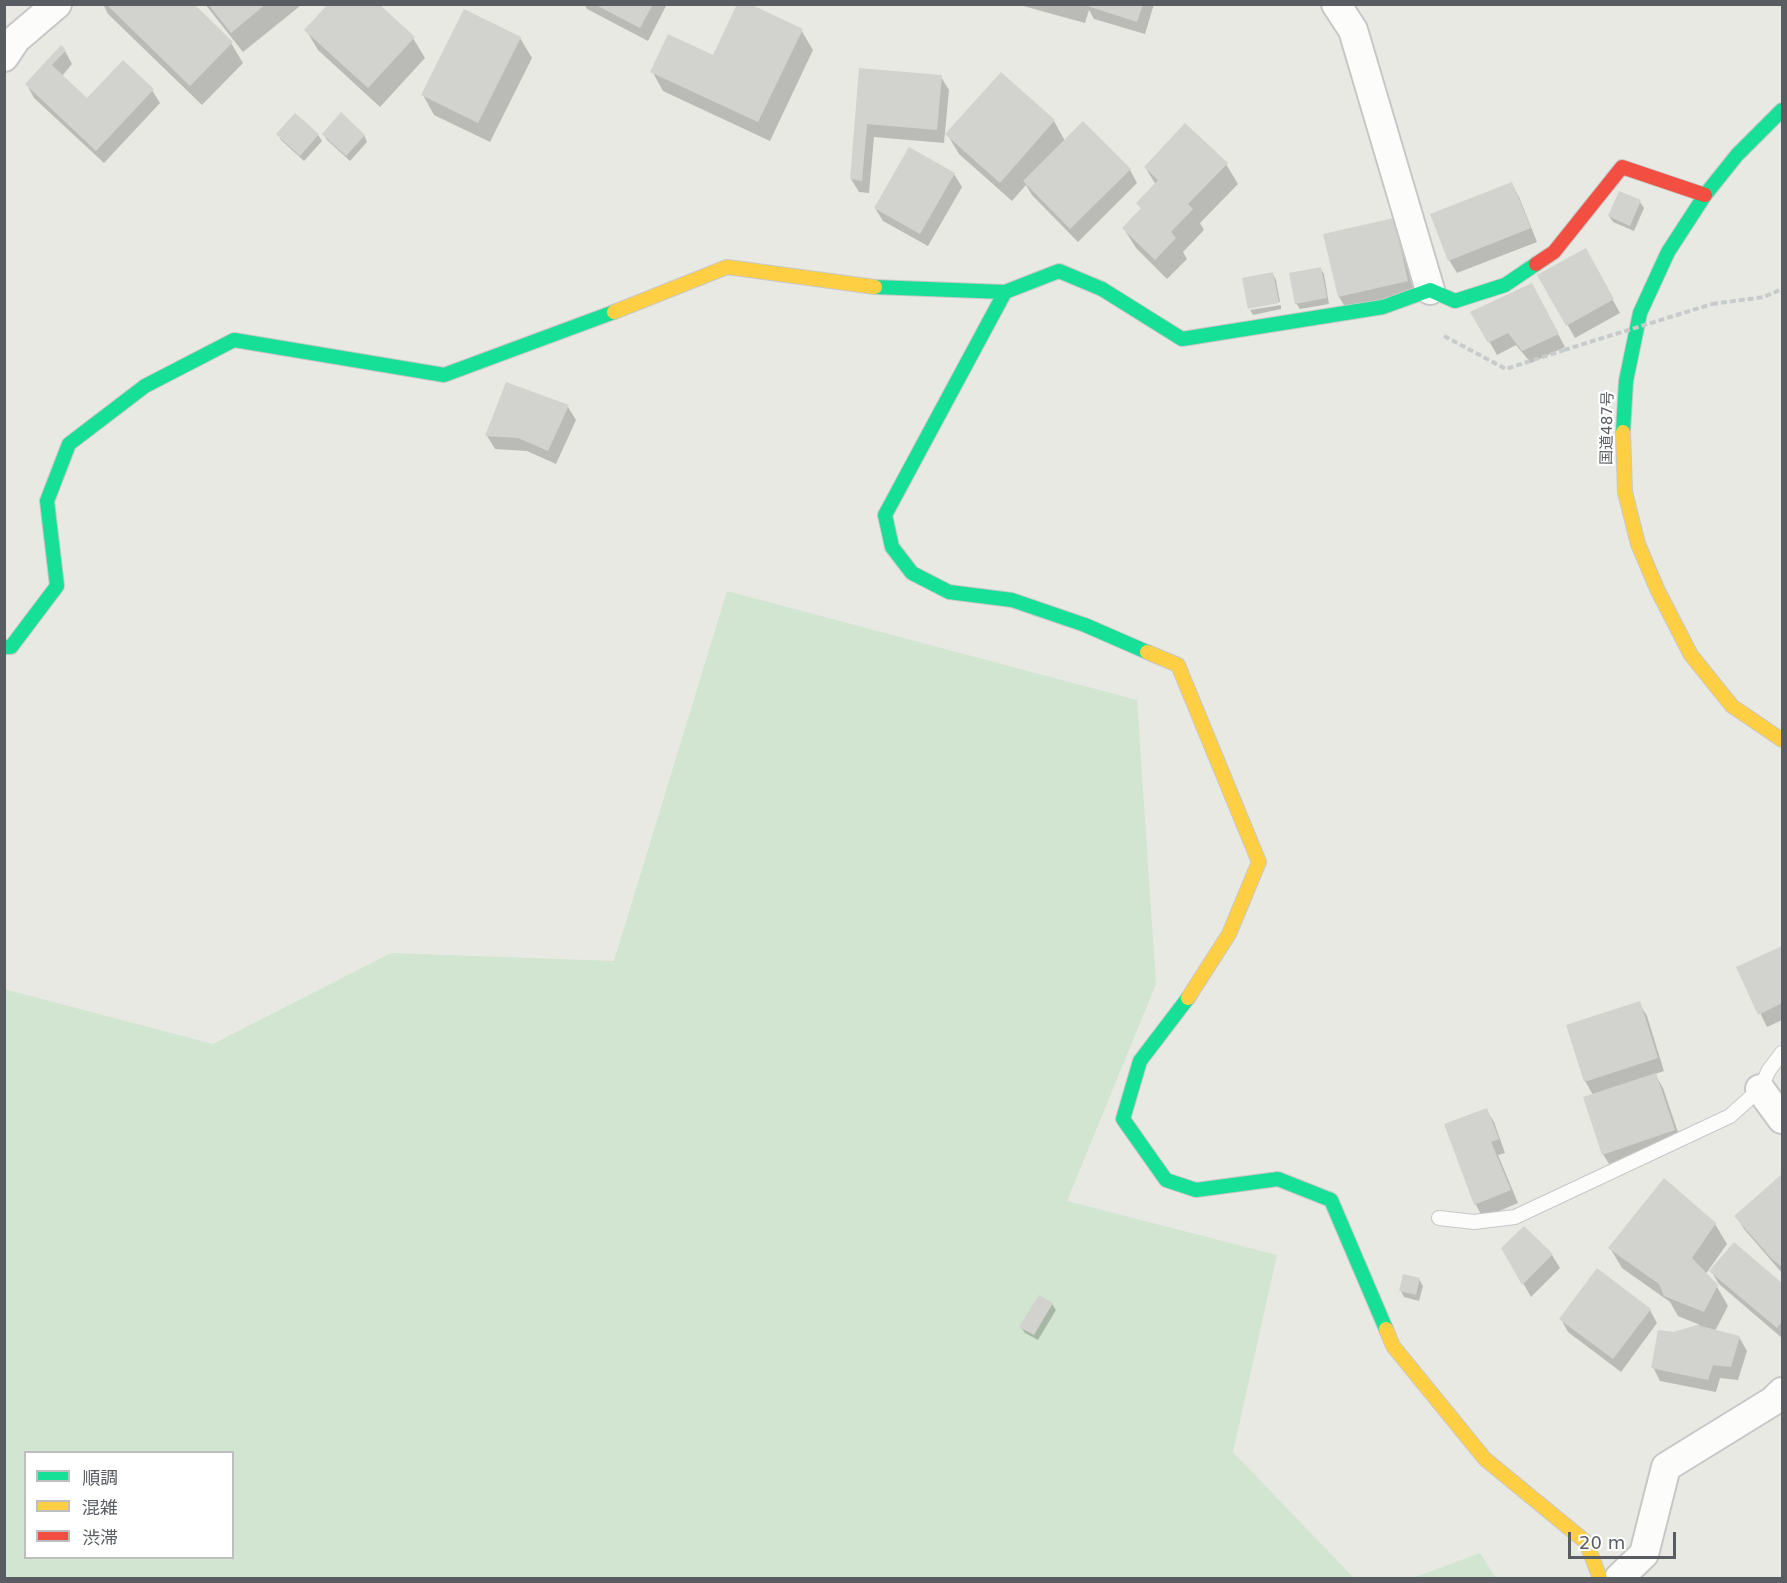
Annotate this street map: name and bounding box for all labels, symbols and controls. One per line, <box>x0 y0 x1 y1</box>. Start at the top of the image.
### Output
street label: 国道487号 <box>1598 391 1618 465</box>
legend <box>24 1451 234 1559</box>
text: 順調 <box>82 1467 118 1488</box>
text: 混雑 <box>82 1497 118 1518</box>
scale bar <box>1571 1520 1679 1558</box>
text: 渋滞 <box>82 1527 118 1548</box>
text: 20 m <box>1579 1532 1625 1553</box>

